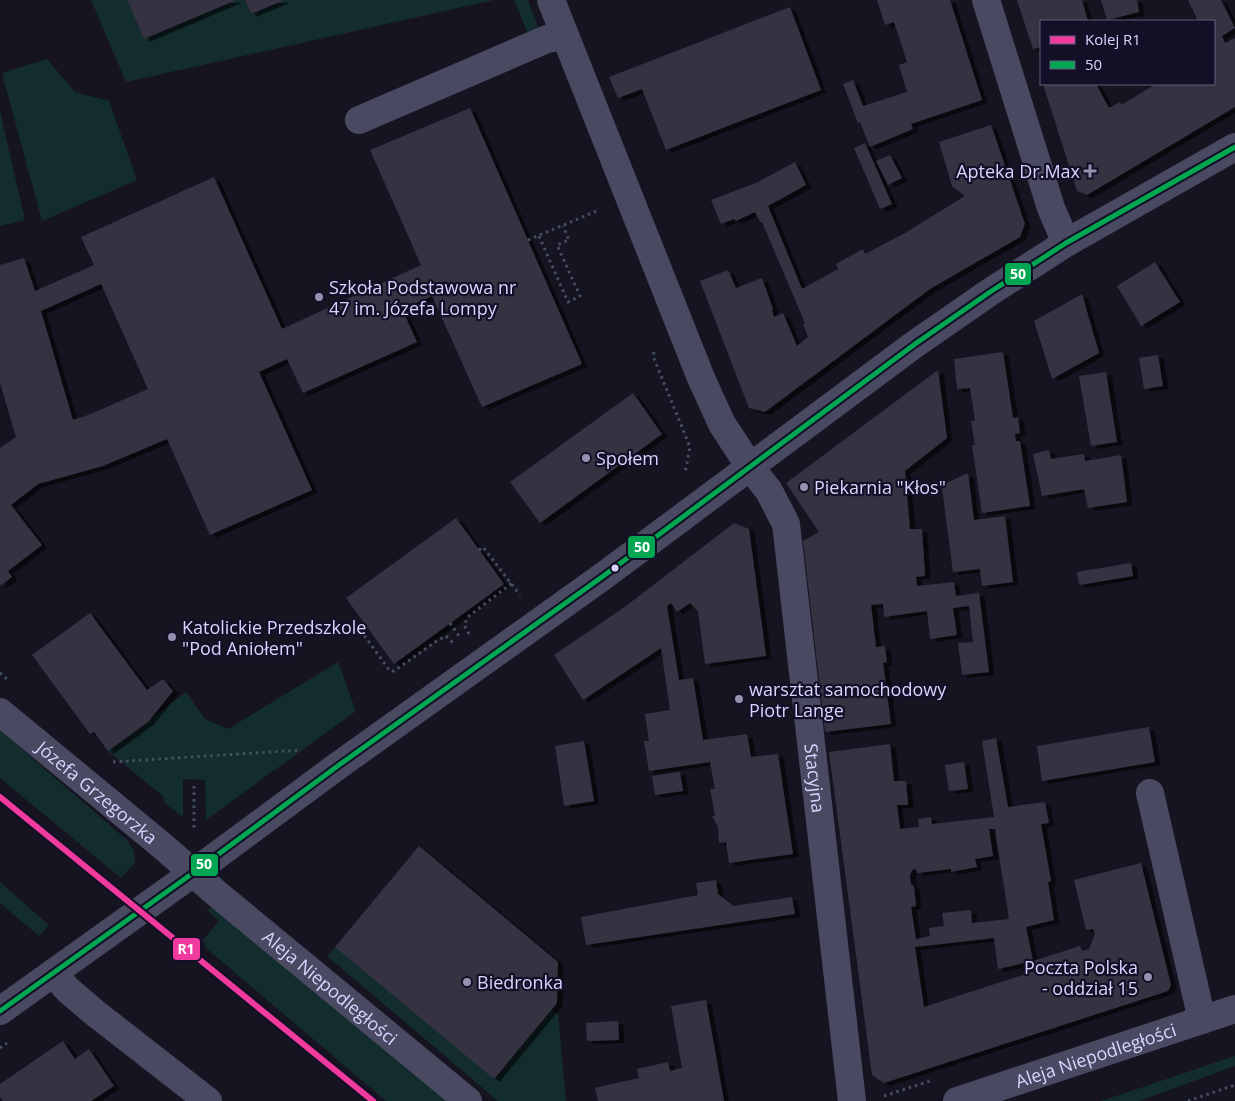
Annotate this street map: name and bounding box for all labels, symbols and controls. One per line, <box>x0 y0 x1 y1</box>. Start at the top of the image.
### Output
legend <box>1040 20 1215 85</box>
text: Kolej R1 <box>1085 29 1141 49</box>
text: 50 <box>1085 54 1102 74</box>
place label: Apteka Dr.Max <box>956 159 1081 183</box>
marker: Apteka Dr.Max <box>1084 165 1096 177</box>
line badge: 50 <box>1004 262 1032 286</box>
text: 50 <box>1010 264 1026 283</box>
place label: Szkoła Podstawowa nr 47 im. Józefa Lompy <box>329 275 517 320</box>
marker: Szkoła Podstawowa nr 47 im. Józefa Lompy <box>313 291 325 303</box>
place label: Społem <box>596 446 659 470</box>
marker: Społem <box>580 452 592 464</box>
place label: Piekarnia "Kłos" <box>814 475 946 499</box>
marker: Piekarnia "Kłos" <box>798 481 810 493</box>
line badge: 50 <box>627 535 656 559</box>
text: 50 <box>634 537 650 556</box>
unlabelled marker <box>610 563 620 573</box>
place label: Katolickie Przedszkole "Pod Aniołem" <box>182 615 366 660</box>
marker: Katolickie Przedszkole "Pod Aniołem" <box>166 631 178 643</box>
place label: warsztat samochodowy Piotr Lange <box>749 677 947 722</box>
marker: warsztat samochodowy Piotr Lange <box>733 693 745 705</box>
street label: Józefa Grzegorzka <box>30 734 163 849</box>
street label: Stacyjna <box>799 742 831 814</box>
line badge: 50 <box>190 853 219 877</box>
text: 50 <box>196 854 212 873</box>
street label: Aleja Niepodległości <box>258 925 403 1050</box>
line badge: R1 <box>172 937 201 961</box>
text: R1 <box>177 939 195 958</box>
place label: Poczta Polska - oddział 15 <box>1024 955 1138 1000</box>
place label: Biedronka <box>477 970 563 994</box>
marker: Poczta Polska - oddział 15 <box>1142 971 1154 983</box>
marker: Biedronka <box>461 976 473 988</box>
street label: Aleja Niepodległości <box>1012 1017 1179 1093</box>

